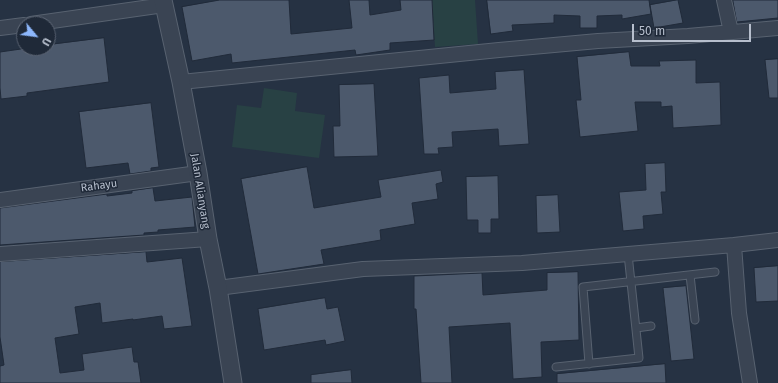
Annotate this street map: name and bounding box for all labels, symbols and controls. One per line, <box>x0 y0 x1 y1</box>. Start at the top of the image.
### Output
north arrow <box>16 16 56 56</box>
scale bar <box>634 16 753 42</box>
text: 50 m <box>639 24 665 38</box>
text: U <box>39 35 53 48</box>
street label: Jalan Alianyang <box>188 152 212 230</box>
street label: Rahayu <box>80 177 118 195</box>

